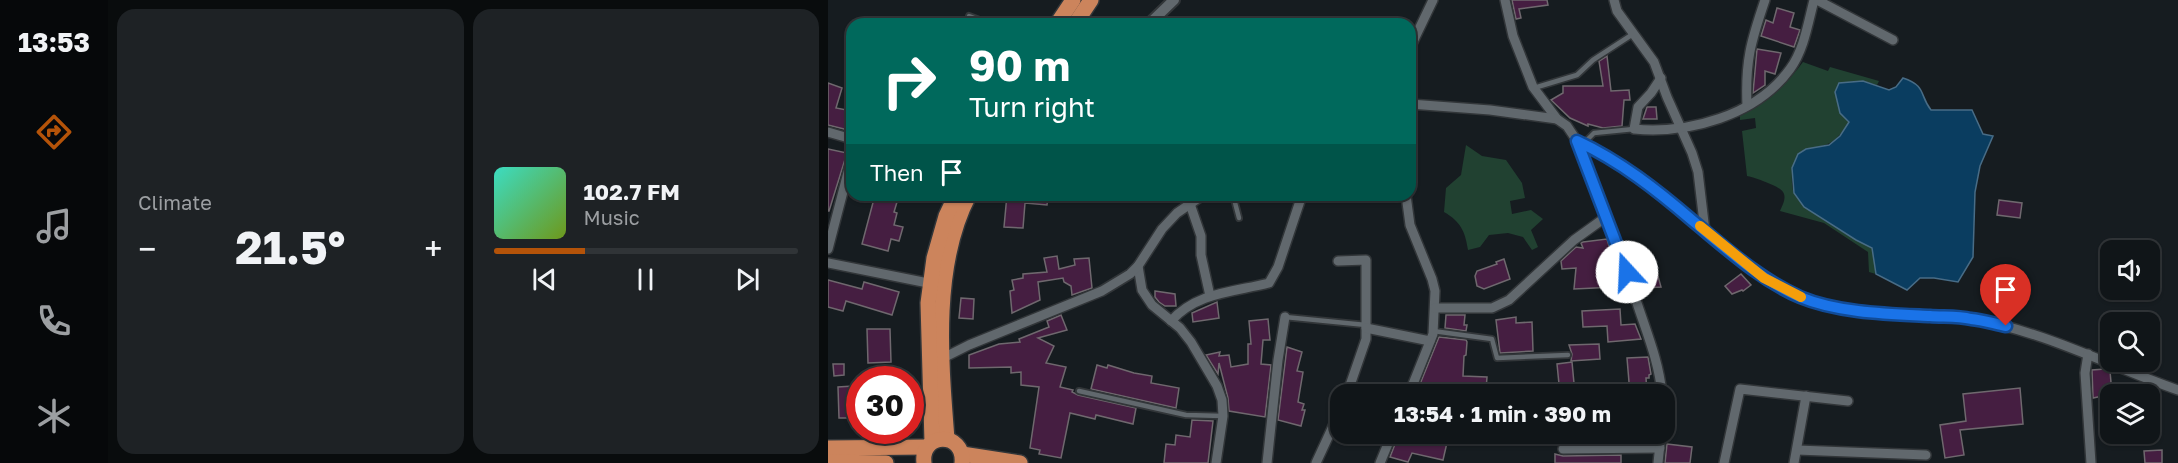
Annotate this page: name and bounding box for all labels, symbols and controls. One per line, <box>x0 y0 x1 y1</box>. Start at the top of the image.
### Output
text: 13:53 <box>18 26 90 58</box>
text: 90 m <box>969 40 1070 90</box>
icon: right <box>870 42 948 120</box>
text: Turn right <box>969 91 1095 123</box>
icon: directions <box>33 111 75 153</box>
icon: arrive <box>935 156 968 189</box>
text: Then <box>870 159 923 186</box>
text: 102.7 FM <box>584 178 680 205</box>
text: Climate <box>138 190 212 214</box>
icon: music <box>33 205 75 247</box>
text: Music <box>584 205 640 229</box>
text: 21.5° <box>235 220 345 274</box>
text: − <box>138 229 156 268</box>
text: + <box>424 229 443 268</box>
position arrow <box>1595 240 1659 304</box>
map controls <box>2100 240 2160 444</box>
button: sound <box>2100 240 2160 300</box>
icon: previous <box>528 263 561 296</box>
icon: pause <box>629 263 662 296</box>
icon: next <box>731 263 764 296</box>
pin <box>1980 264 2031 326</box>
icon: arrive <box>1989 273 2022 306</box>
icon: phone <box>33 300 75 342</box>
button: search <box>2100 312 2160 372</box>
speed limit sign: 30 <box>846 366 924 444</box>
button: layers <box>2100 384 2160 444</box>
icon: climate <box>33 395 75 437</box>
text: 13:54 · 1 min · 390 m <box>1394 400 1611 427</box>

